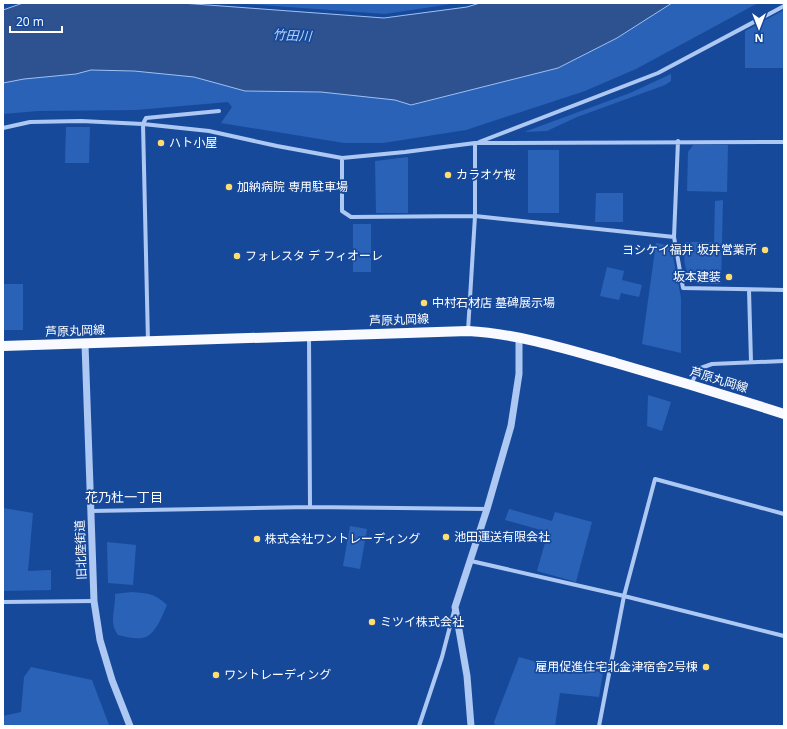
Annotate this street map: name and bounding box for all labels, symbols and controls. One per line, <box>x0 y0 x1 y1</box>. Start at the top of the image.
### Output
scale bar <box>10 8 62 34</box>
north arrow <box>739 8 779 48</box>
text: 20 m <box>16 13 44 30</box>
water label: 竹田川 <box>272 25 314 45</box>
text: N <box>755 31 763 46</box>
place label: ハト小屋 <box>169 134 217 151</box>
marker: ハト小屋 <box>156 138 166 148</box>
place label: カラオケ桜 <box>456 166 516 183</box>
marker: カラオケ桜 <box>443 170 453 180</box>
place label: 加納病院 専用駐車場 <box>237 178 348 195</box>
marker: 加納病院 専用駐車場 <box>224 182 234 192</box>
place label: ヨシケイ福井 坂井営業所 <box>622 241 757 258</box>
marker: ヨシケイ福井 坂井営業所 <box>760 245 770 255</box>
place label: フォレスタ デ フィオーレ <box>245 247 383 264</box>
marker: フォレスタ デ フィオーレ <box>232 251 242 261</box>
place label: 坂本建装 <box>673 268 721 285</box>
marker: 坂本建装 <box>724 272 734 282</box>
place label: 中村石材店 墓碑展示場 <box>432 294 555 311</box>
marker: 中村石材店 墓碑展示場 <box>419 298 429 308</box>
street label: 芦原丸岡線 <box>369 310 429 329</box>
street label: 芦原丸岡線 <box>45 321 105 340</box>
street label: 芦原丸岡線 <box>688 363 750 396</box>
district label: 花乃杜一丁目 <box>85 488 163 506</box>
street label: 旧北陸街道 <box>71 520 90 580</box>
place label: 池田運送有限会社 <box>454 528 550 545</box>
place label: 株式会社ワントレーディング <box>265 530 420 547</box>
marker: 池田運送有限会社 <box>441 532 451 542</box>
marker: 株式会社ワントレーディング <box>252 534 262 544</box>
place label: ミツイ株式会社 <box>380 613 464 630</box>
marker: ミツイ株式会社 <box>367 617 377 627</box>
place label: 雇用促進住宅北金津宿舎2号棟 <box>535 658 698 675</box>
marker: 雇用促進住宅北金津宿舎2号棟 <box>701 662 711 672</box>
place label: ワントレーディング <box>224 666 331 683</box>
marker: ワントレーディング <box>211 670 221 680</box>

